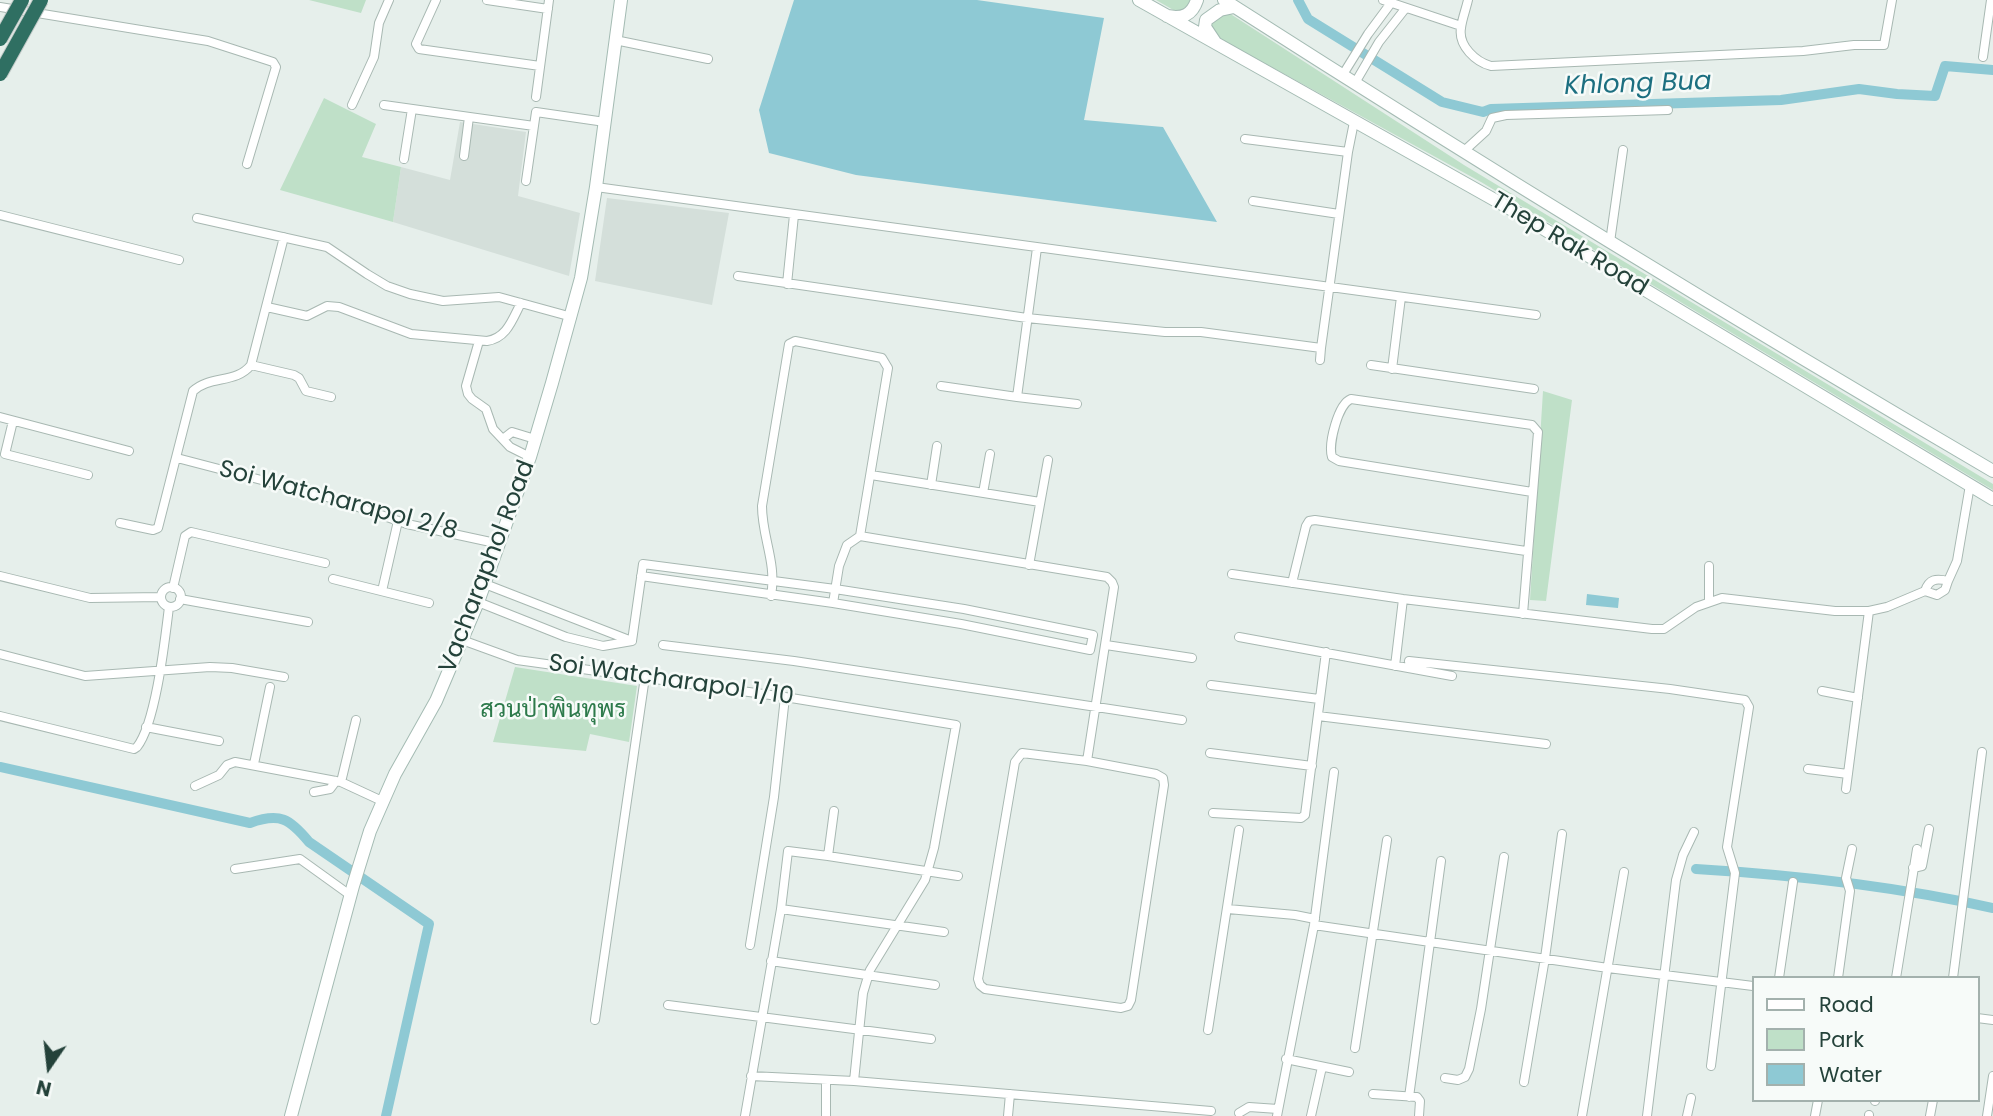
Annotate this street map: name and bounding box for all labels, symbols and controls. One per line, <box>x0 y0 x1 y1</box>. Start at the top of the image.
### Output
water label: Khlong Bua <box>1564 67 1712 103</box>
street label: Thep Rak Road <box>1485 187 1653 303</box>
street label: Soi Watcharapol 2/8 <box>216 455 460 547</box>
street label: Vacharaphol Road <box>434 457 542 677</box>
street label: Soi Watcharapol 1/10 <box>547 650 795 712</box>
park label: สวนป่าพินทุพร <box>480 697 626 725</box>
legend <box>1752 976 1979 1102</box>
text: Road <box>1819 990 1874 1019</box>
text: Park <box>1819 1025 1864 1054</box>
north arrow <box>14 1032 84 1102</box>
text: Water <box>1819 1060 1882 1089</box>
text: N <box>34 1073 54 1103</box>

